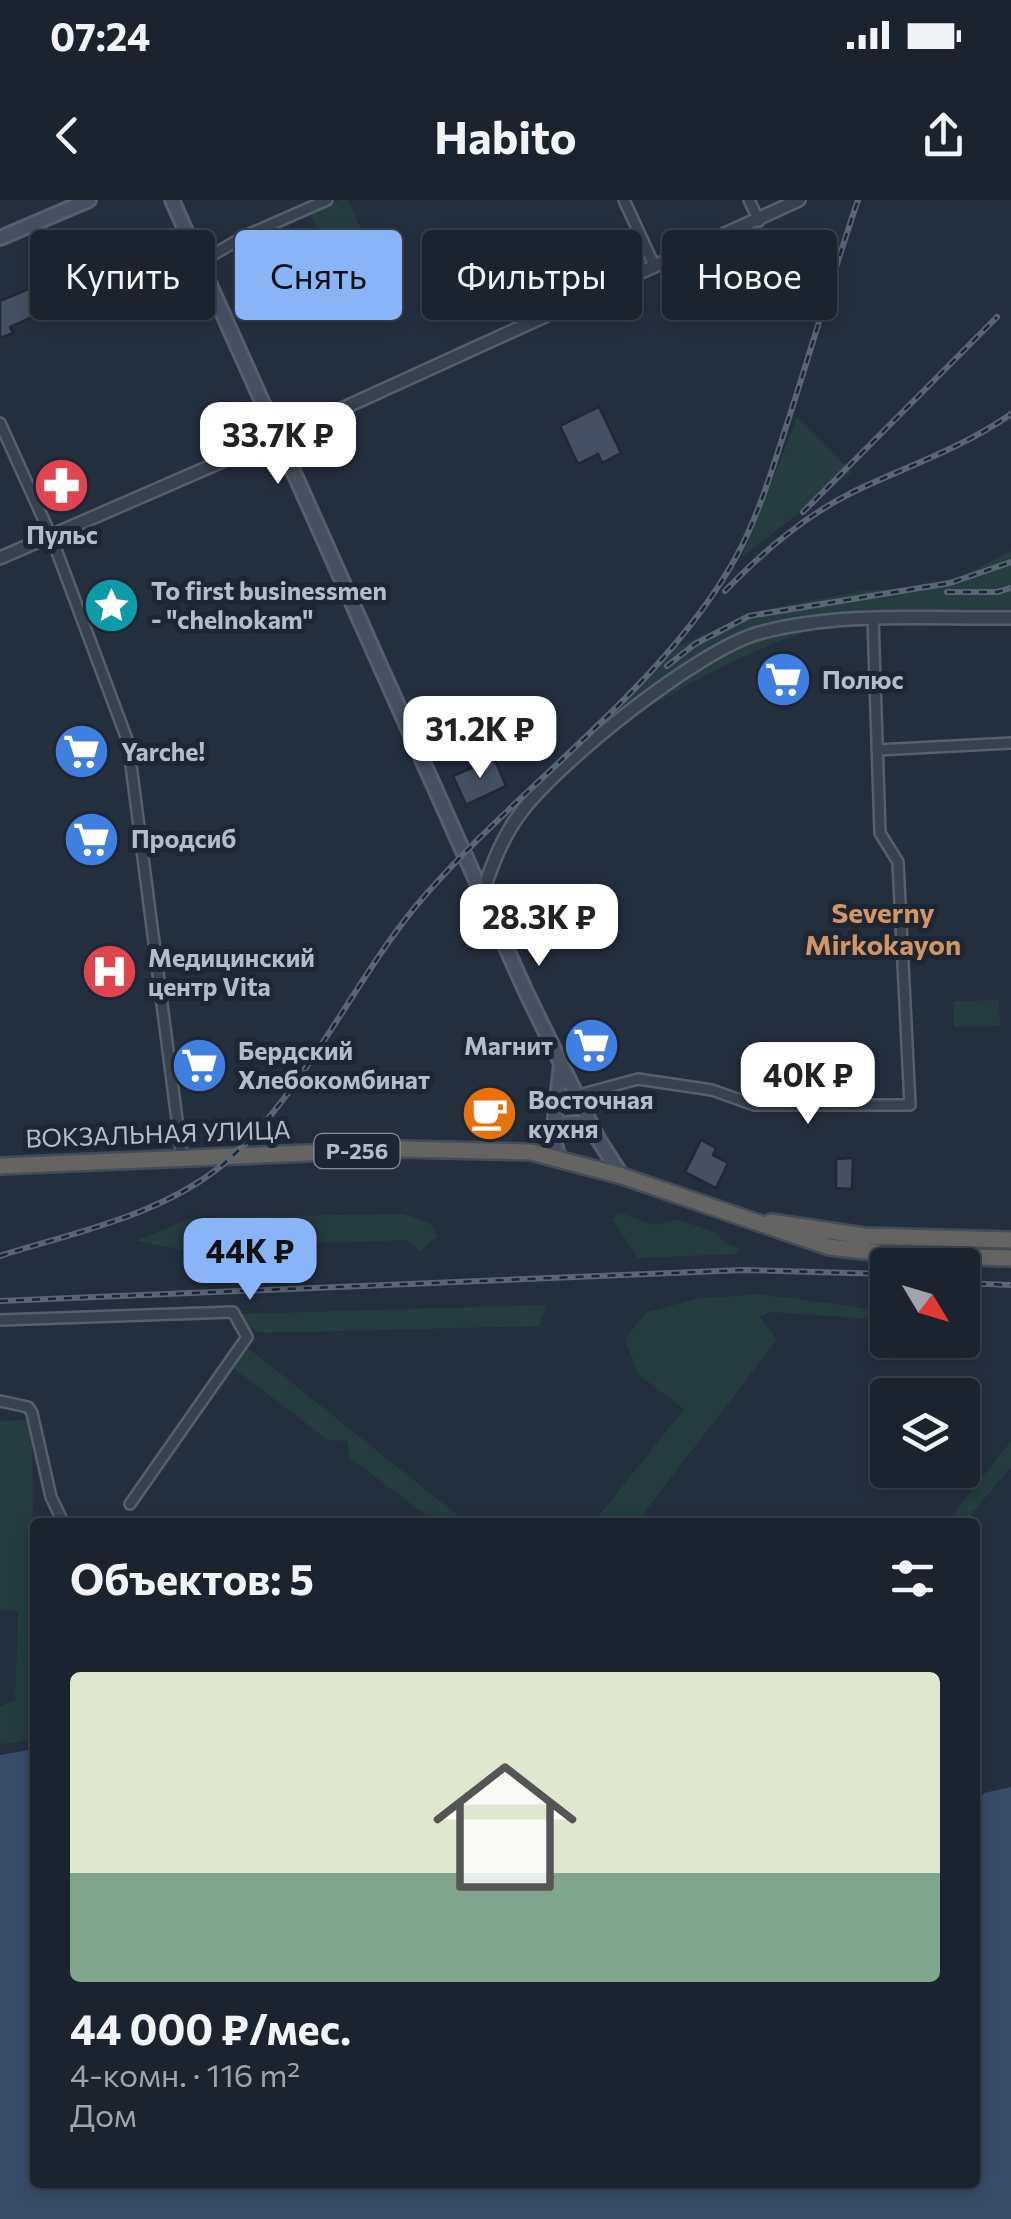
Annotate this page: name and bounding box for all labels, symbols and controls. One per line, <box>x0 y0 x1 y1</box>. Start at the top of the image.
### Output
text: 07:24 <box>50 12 150 59</box>
icon: back <box>40 108 95 163</box>
text: Habito <box>434 108 577 163</box>
icon: share <box>916 108 971 163</box>
chip: Купить <box>30 230 215 320</box>
chip: Снять <box>235 230 402 320</box>
chip: Фильтры <box>422 230 642 320</box>
chip: Новое <box>662 230 837 320</box>
pin: 33.7K ₽ <box>186 402 370 487</box>
text: 33.7K ₽ <box>222 414 334 454</box>
pharmacy icon: Пульс <box>32 456 92 516</box>
place label: Пульс <box>26 519 98 549</box>
place icon: To first businessmen - "chelnokam" <box>82 575 142 635</box>
place label: To first businessmen - "chelnokam" <box>151 575 387 634</box>
supermarket icon: Полюс <box>753 650 813 710</box>
place label: Полюс <box>822 664 904 694</box>
pin: 31.2K ₽ <box>388 696 572 781</box>
text: 31.2K ₽ <box>425 708 535 748</box>
supermarket icon: Yarche! <box>52 722 112 782</box>
place label: Yarche! <box>121 736 205 766</box>
supermarket icon: Продсиб <box>62 809 122 869</box>
place label: Продсиб <box>131 823 236 853</box>
pin: 28.3K ₽ <box>447 884 631 969</box>
district label: Severny Mirkokayon <box>805 895 961 961</box>
text: 28.3K ₽ <box>482 896 596 936</box>
hospital icon: Медицинский центр Vita <box>79 942 139 1002</box>
place label: Медицинский центр Vita <box>148 942 315 1001</box>
supermarket icon: Магнит <box>562 1016 622 1076</box>
place label: Магнит <box>464 1030 553 1060</box>
supermarket icon: Бердский Хлебокомбинат <box>169 1035 229 1095</box>
place label: Бердский Хлебокомбинат <box>238 1035 430 1094</box>
pin: 40K ₽ <box>738 1042 878 1127</box>
text: 40K ₽ <box>763 1054 853 1094</box>
cafe icon: Восточная кухня <box>459 1084 519 1144</box>
place label: Восточная кухня <box>528 1084 654 1143</box>
street label: ВОКЗАЛЬНАЯ УЛИЦА <box>25 1113 291 1153</box>
road number: Р-256 <box>314 1134 400 1168</box>
pin: 44K ₽ <box>180 1218 320 1303</box>
text: 44K ₽ <box>206 1230 294 1270</box>
north arrow <box>870 1248 980 1358</box>
map controls <box>870 1248 980 1488</box>
button: layers <box>870 1378 980 1488</box>
icon: filters <box>885 1551 940 1606</box>
text: Объектов: 5 <box>70 1552 314 1604</box>
icon: home <box>415 1737 595 1917</box>
text: 44 000 ₽/мес. <box>70 2002 351 2054</box>
text: 4-комн. · 116 m² <box>70 2054 300 2094</box>
text: Дом <box>70 2094 137 2134</box>

